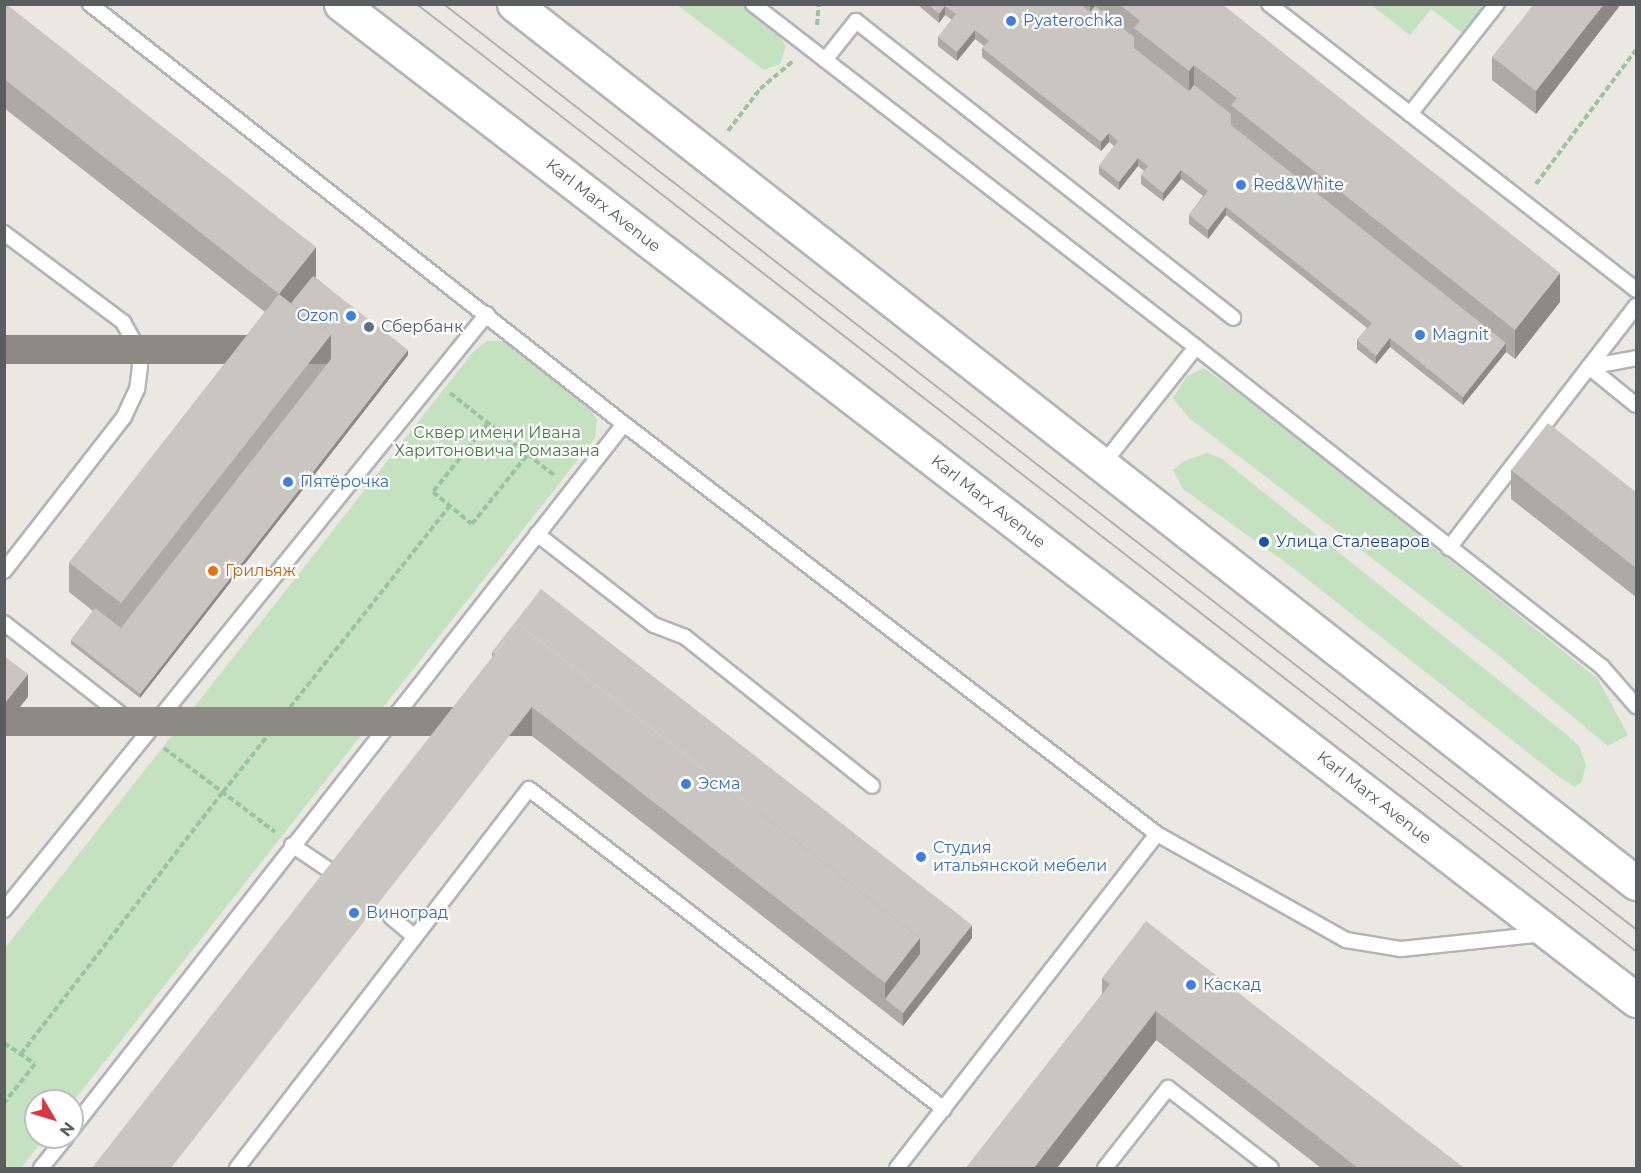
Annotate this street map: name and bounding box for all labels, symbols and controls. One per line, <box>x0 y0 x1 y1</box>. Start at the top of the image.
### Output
place label: Pyaterochka <box>1023 11 1123 31</box>
marker: Pyaterochka <box>1004 14 1018 28</box>
street label: Karl Marx Avenue <box>542 155 664 257</box>
place label: Red&White <box>1253 175 1344 195</box>
marker: Red&White <box>1234 178 1248 192</box>
place label: Ozon <box>297 306 339 326</box>
marker: Ozon <box>344 309 358 323</box>
place label: Сбербанк <box>381 317 463 337</box>
marker: Сбербанк <box>362 320 376 334</box>
place label: Magnit <box>1432 325 1489 345</box>
marker: Magnit <box>1413 328 1427 342</box>
park label: Сквер имени Ивана Харитоновича Ромазана <box>395 423 599 461</box>
street label: Karl Marx Avenue <box>927 451 1049 553</box>
place label: Пятёрочка <box>300 472 389 492</box>
marker: Пятёрочка <box>281 475 295 489</box>
place label: Улица Сталеваров <box>1276 532 1430 552</box>
marker: Улица Сталеваров <box>1257 535 1271 549</box>
place label: Грильяж <box>225 561 296 581</box>
marker: Грильяж <box>206 564 220 578</box>
street label: Karl Marx Avenue <box>1313 747 1435 849</box>
place label: Эсма <box>698 774 740 794</box>
marker: Эсма <box>679 777 693 791</box>
place label: Студия итальянской мебели <box>933 838 1107 876</box>
marker: Студия итальянской мебели <box>914 850 928 864</box>
place label: Виноград <box>366 903 448 923</box>
marker: Виноград <box>347 906 361 920</box>
place label: Каскад <box>1203 975 1261 995</box>
marker: Каскад <box>1184 978 1198 992</box>
north arrow <box>24 1089 84 1149</box>
text: N <box>56 1118 78 1140</box>

